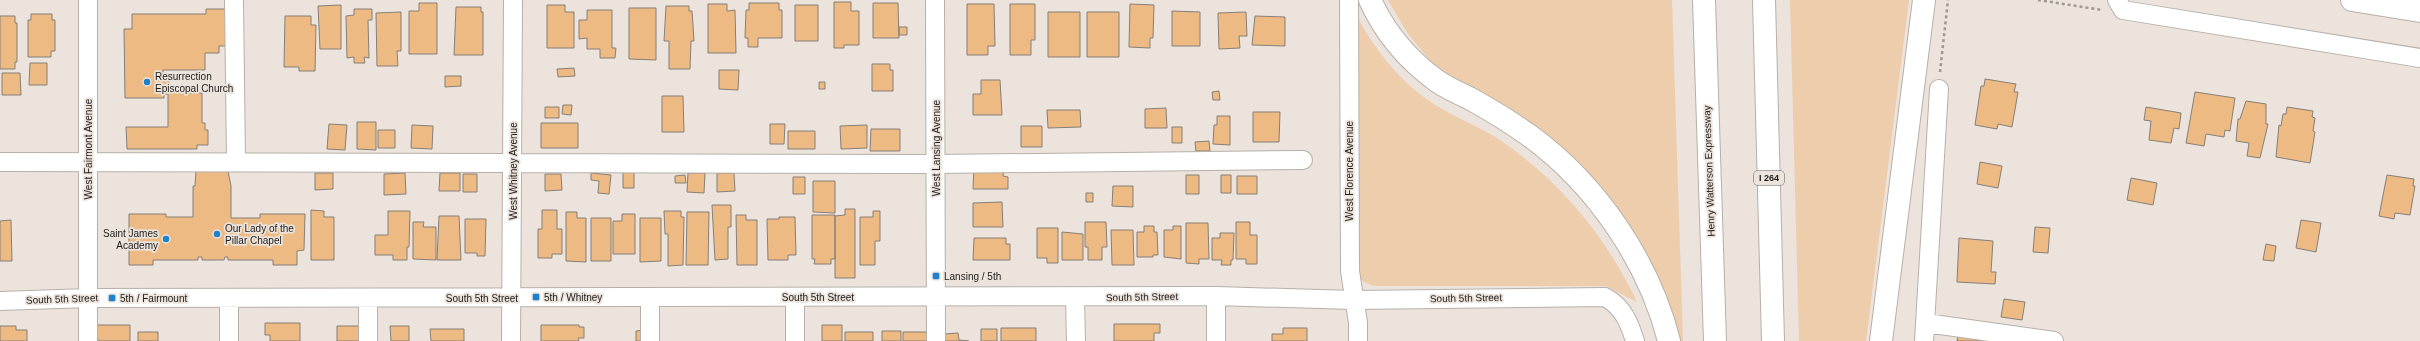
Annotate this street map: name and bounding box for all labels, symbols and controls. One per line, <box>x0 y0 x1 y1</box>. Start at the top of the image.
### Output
place label: Resurrection Episcopal Church <box>155 71 233 94</box>
marker: Resurrection Episcopal Church <box>142 77 152 87</box>
street label: West Fairmont Avenue <box>83 98 94 199</box>
street label: West Lansing Avenue <box>931 99 942 196</box>
street label: Henry Watterson Expressway <box>1701 105 1717 237</box>
street label: West Florence Avenue <box>1344 120 1355 221</box>
street label: West Whitney Avenue <box>508 122 519 220</box>
road number: I 264 <box>1754 171 1784 185</box>
place label: Our Lady of the Pillar Chapel <box>225 223 294 246</box>
place label: Saint James Academy <box>103 228 158 251</box>
marker: Our Lady of the Pillar Chapel <box>212 229 222 239</box>
marker: Saint James Academy <box>161 234 171 244</box>
marker: Lansing / 5th <box>931 271 941 281</box>
place label: Lansing / 5th <box>944 271 1001 282</box>
street label: South 5th Street <box>1106 291 1178 303</box>
street label: South 5th Street <box>26 292 99 306</box>
marker: 5th / Whitney <box>531 292 541 302</box>
place label: 5th / Whitney <box>544 292 602 303</box>
street label: South 5th Street <box>782 292 854 303</box>
street label: South 5th Street <box>1430 292 1502 304</box>
marker: 5th / Fairmount <box>107 293 117 303</box>
place label: 5th / Fairmount <box>120 293 187 304</box>
street label: South 5th Street <box>446 293 518 304</box>

